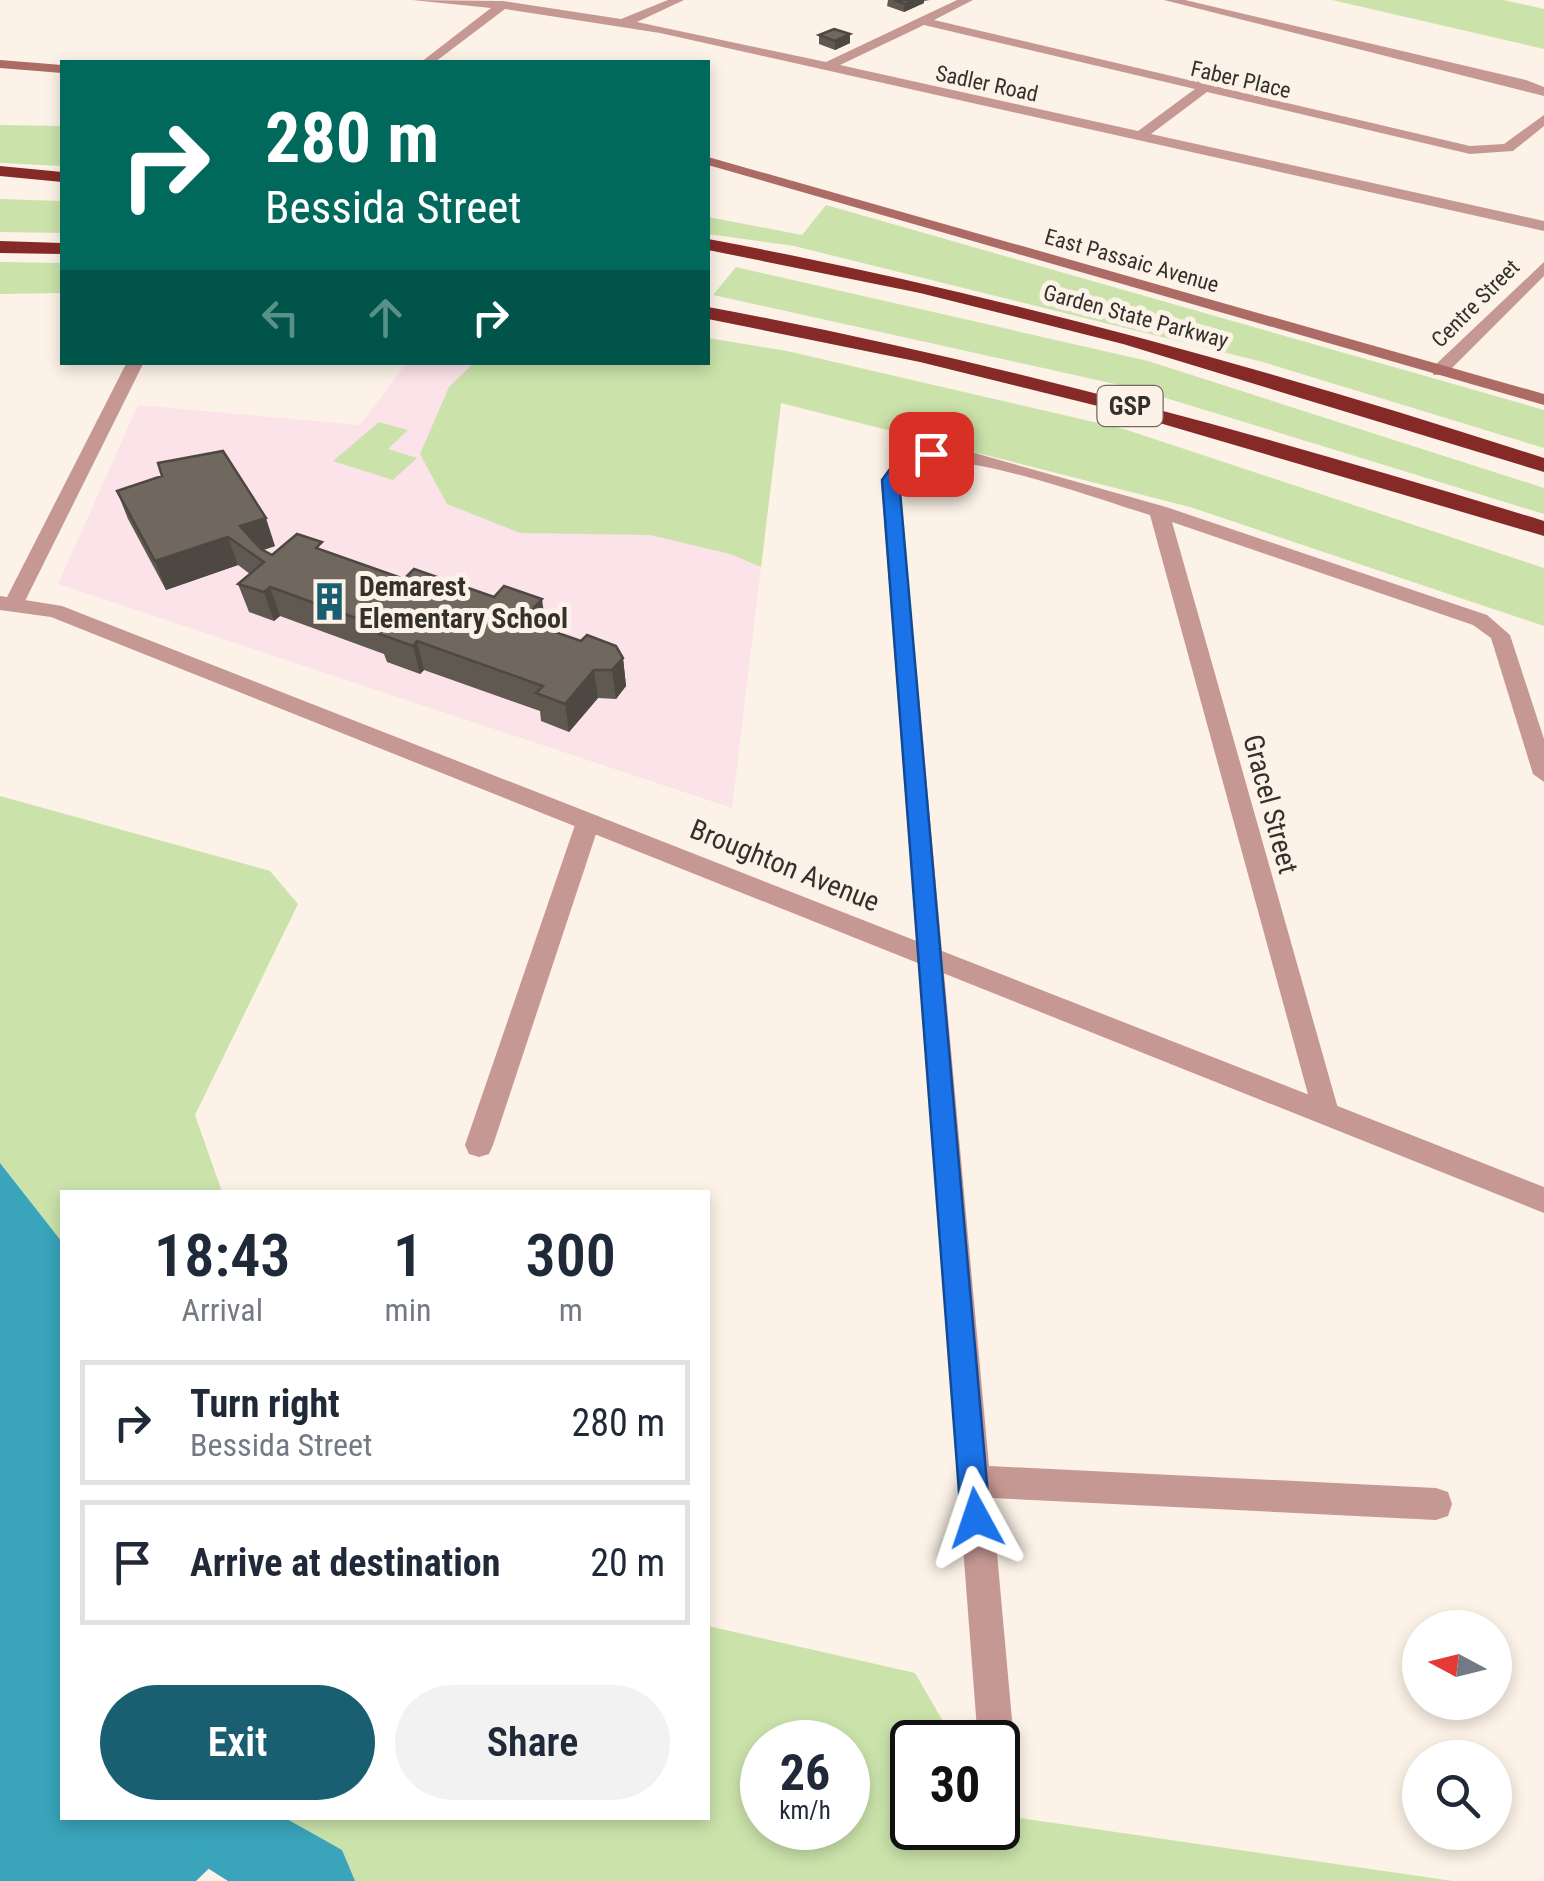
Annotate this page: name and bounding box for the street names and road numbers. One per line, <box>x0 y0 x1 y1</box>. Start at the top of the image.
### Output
street label: Faber Place <box>1188 56 1293 103</box>
street label: Sadler Road <box>933 60 1040 107</box>
street label: East Passaic Avenue <box>1042 224 1222 297</box>
street label: Centre Street <box>1426 254 1524 352</box>
street label: Garden State Parkway <box>1041 280 1231 353</box>
road number: GSP <box>1098 386 1162 426</box>
street label: Gracel Street <box>1236 731 1305 877</box>
street label: Broughton Avenue <box>685 812 884 918</box>

